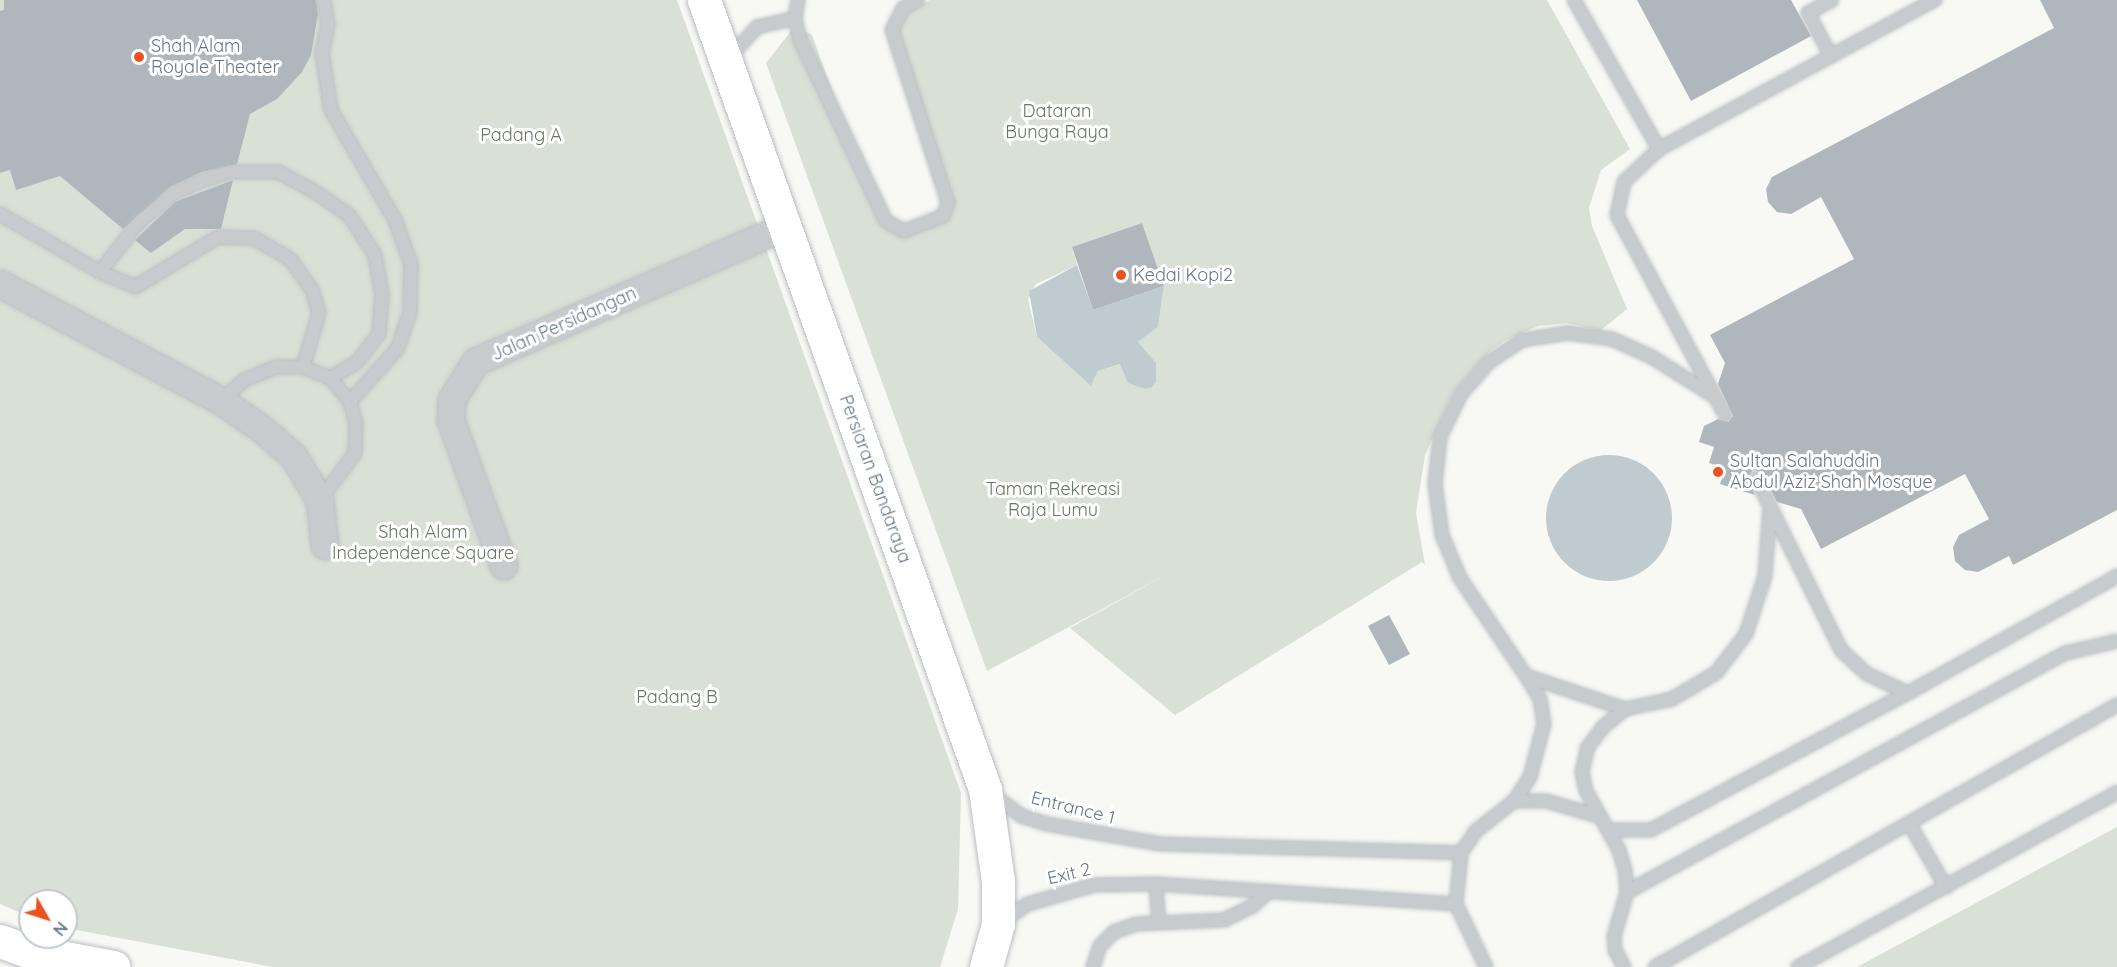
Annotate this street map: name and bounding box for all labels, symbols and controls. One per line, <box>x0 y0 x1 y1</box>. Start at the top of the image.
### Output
place label: Shah Alam Royale Theater <box>151 36 279 78</box>
marker: Shah Alam Royale Theater <box>132 50 146 64</box>
park label: Dataran Bunga Raya <box>1005 101 1109 144</box>
park label: Padang A <box>480 124 562 146</box>
place label: Kedai Kopi2 <box>1133 264 1233 286</box>
marker: Kedai Kopi2 <box>1114 268 1128 282</box>
street label: Jalan Persidangan <box>488 282 640 366</box>
street label: Persiaran Bandaraya <box>835 392 915 566</box>
place label: Sultan Salahuddin Abdul Aziz Shah Mosque <box>1730 451 1933 494</box>
marker: Sultan Salahuddin Abdul Aziz Shah Mosque <box>1711 465 1725 479</box>
park label: Taman Rekreasi Raja Lumu <box>986 479 1120 522</box>
park label: Shah Alam Independence Square <box>332 522 514 564</box>
park label: Padang B <box>636 686 718 708</box>
street label: Entrance 1 <box>1029 787 1117 829</box>
street label: Exit 2 <box>1045 859 1093 889</box>
north arrow <box>18 889 78 949</box>
text: N <box>49 918 72 940</box>

